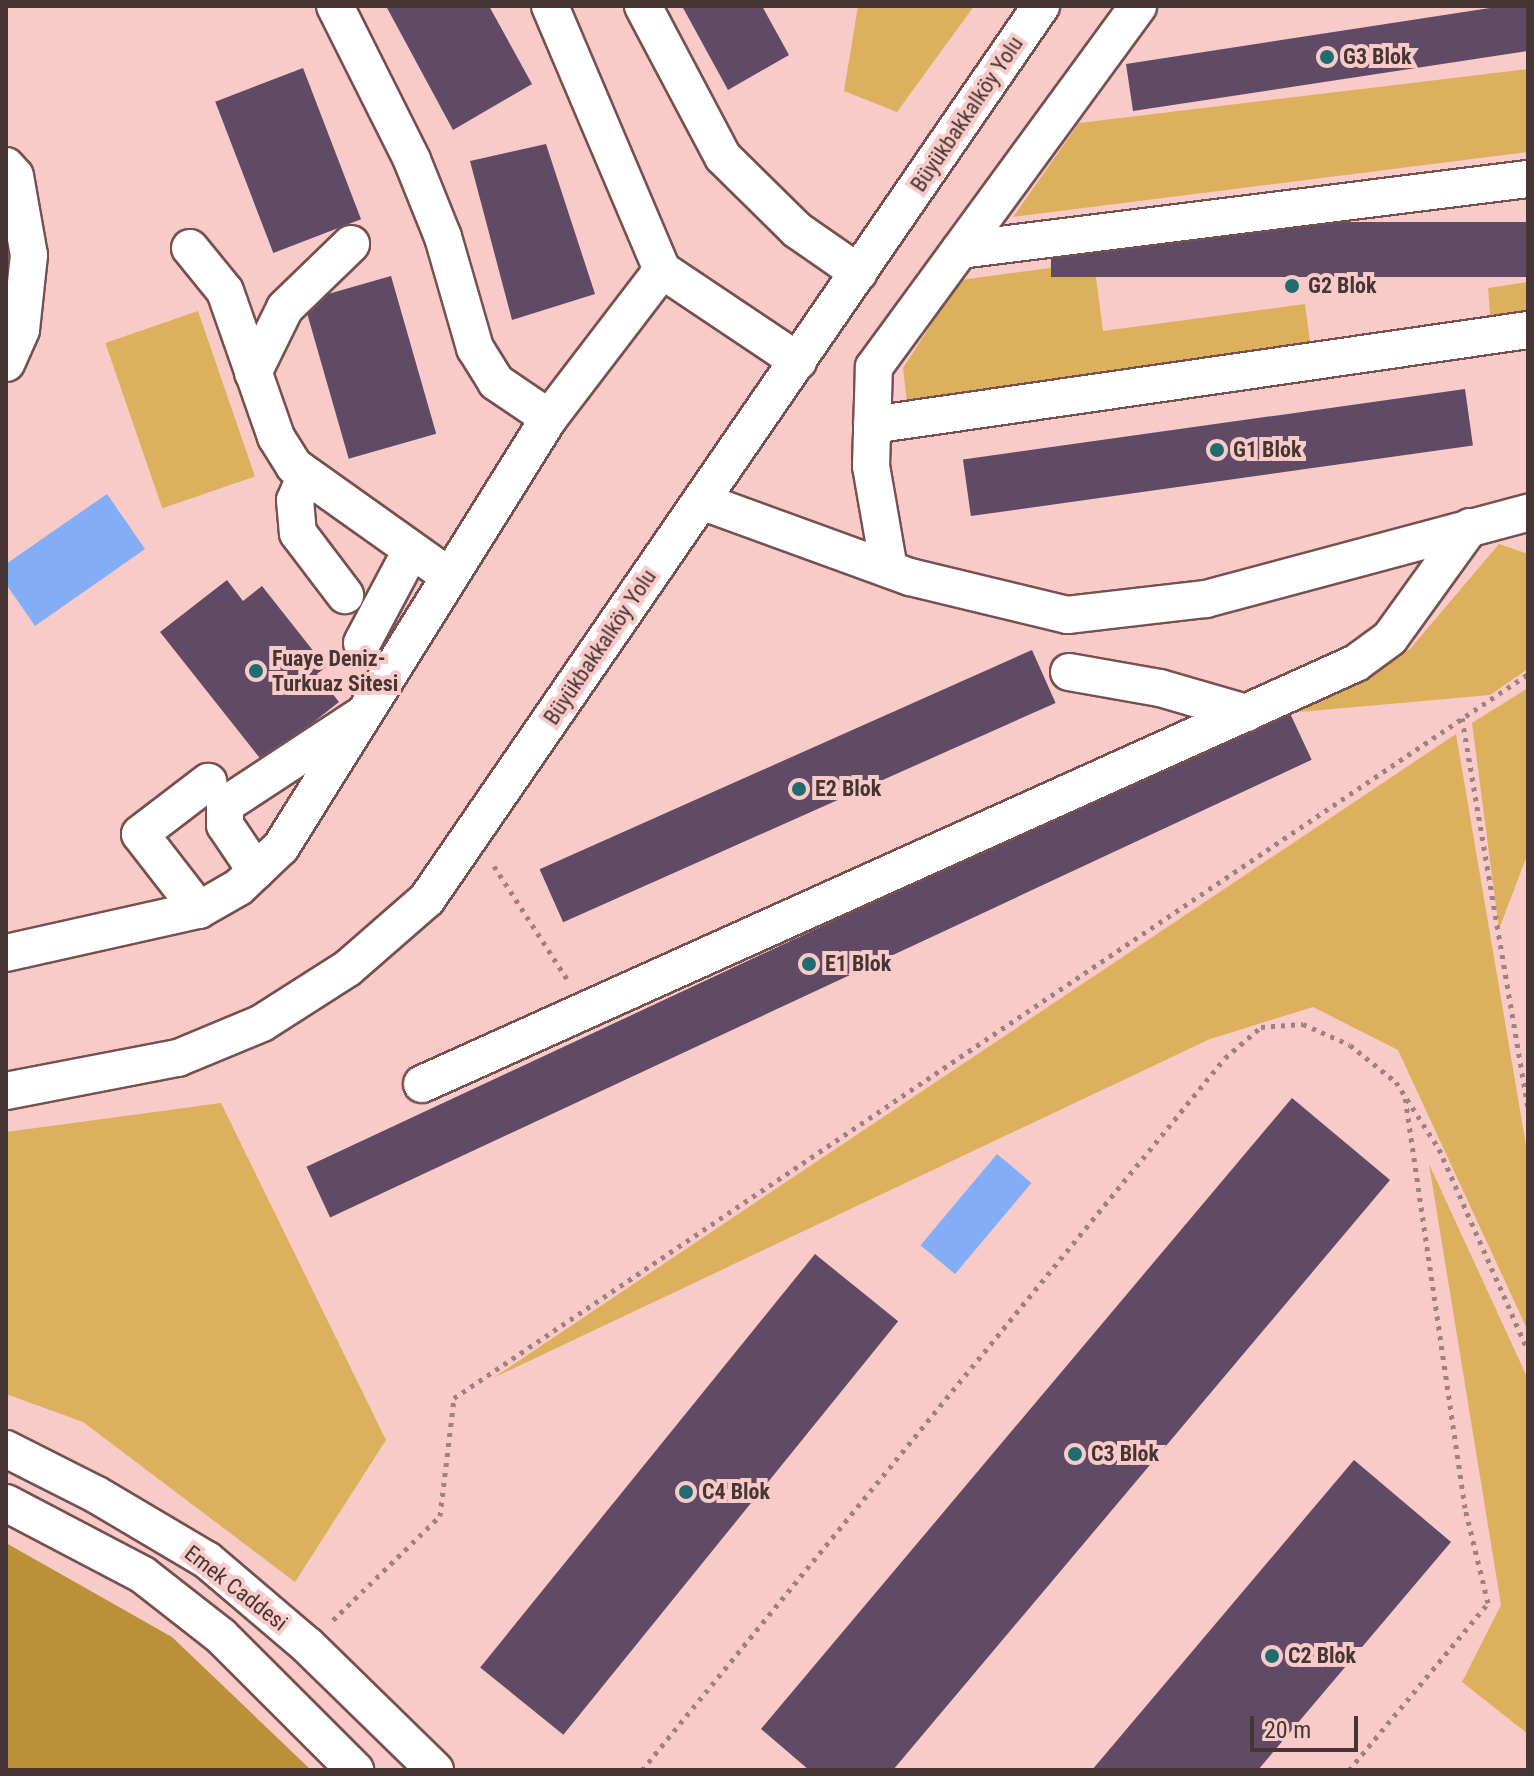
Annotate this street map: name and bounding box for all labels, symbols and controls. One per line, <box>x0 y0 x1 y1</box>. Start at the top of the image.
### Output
street label: Büyükbakkalköy Yolu <box>905 31 1029 197</box>
place label: G3 Blok <box>1343 44 1411 70</box>
marker: G3 Blok <box>1318 48 1336 66</box>
place label: G2 Blok <box>1308 273 1376 299</box>
marker: G2 Blok <box>1283 277 1301 295</box>
place label: G1 Blok <box>1233 437 1301 463</box>
marker: G1 Blok <box>1208 441 1226 459</box>
street label: Büyükbakkalköy Yolu <box>538 564 662 730</box>
place label: Fuaye Deniz- Turkuaz Sitesi <box>272 645 398 696</box>
marker: Fuaye Deniz- Turkuaz Sitesi <box>247 662 265 680</box>
place label: E2 Blok <box>815 776 881 802</box>
marker: E2 Blok <box>790 780 808 798</box>
place label: E1 Blok <box>825 951 891 977</box>
marker: E1 Blok <box>800 955 818 973</box>
place label: C3 Blok <box>1091 1441 1159 1467</box>
marker: C3 Blok <box>1066 1445 1084 1463</box>
place label: C4 Blok <box>702 1479 770 1505</box>
marker: C4 Blok <box>677 1483 695 1501</box>
street label: Emek Caddesi <box>179 1540 293 1636</box>
place label: C2 Blok <box>1288 1643 1356 1669</box>
marker: C2 Blok <box>1263 1647 1281 1665</box>
scale bar <box>1254 1700 1362 1750</box>
text: 20 m <box>1264 1716 1311 1744</box>

